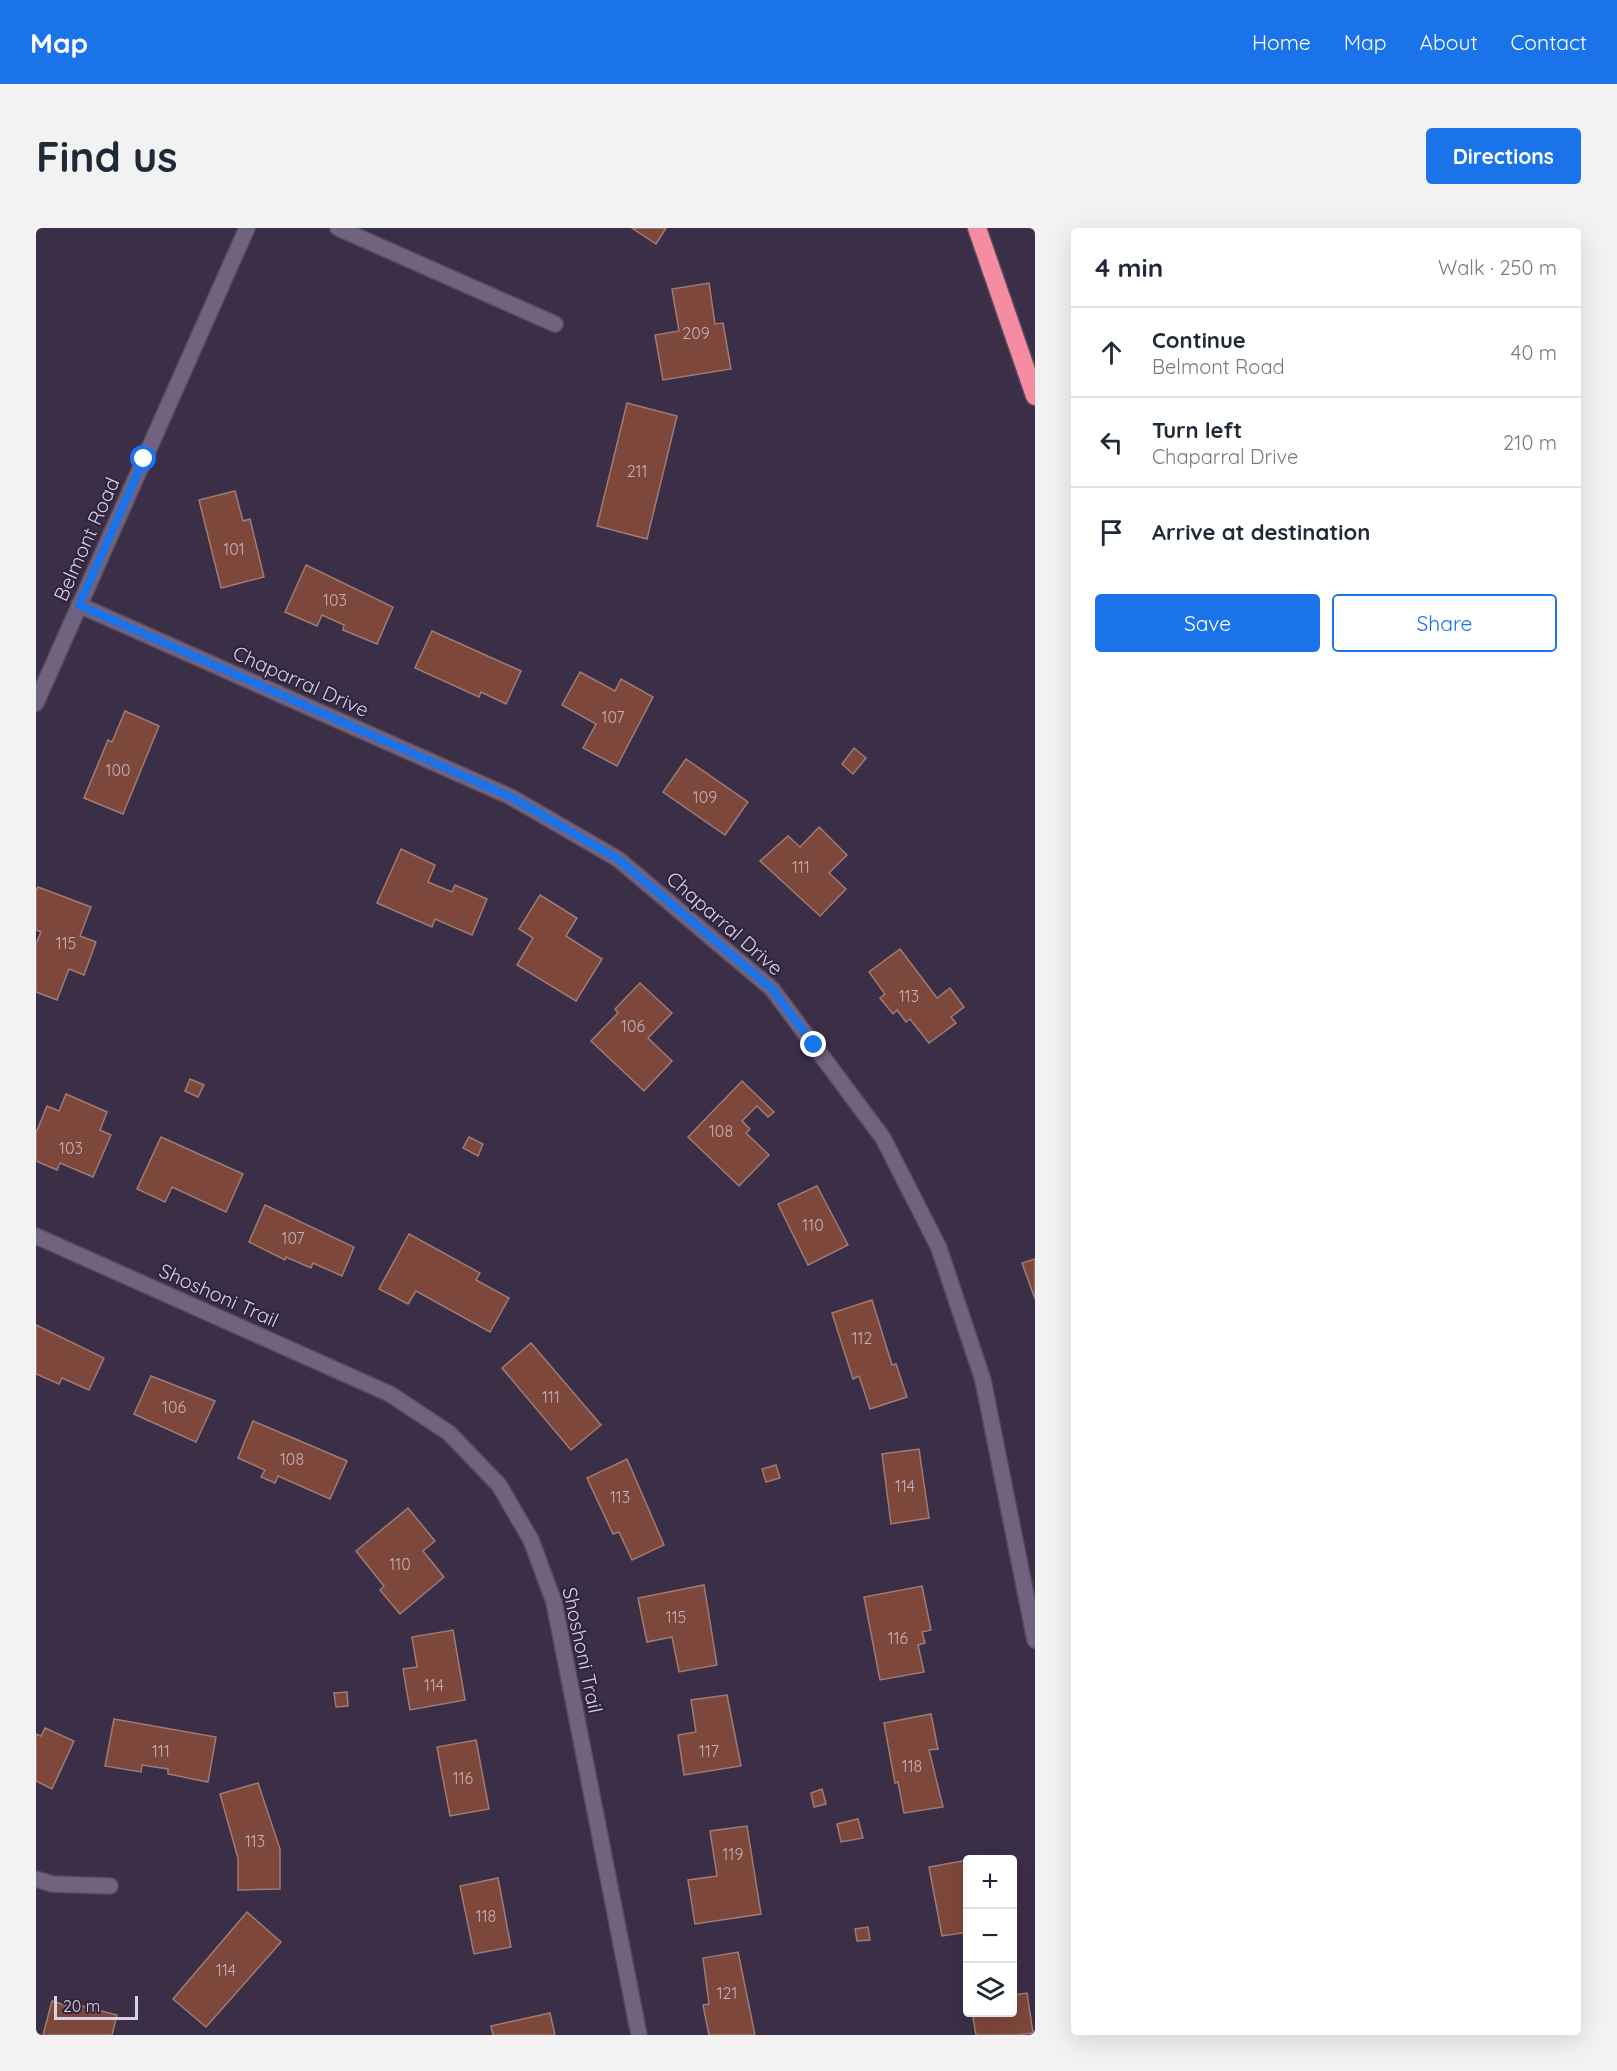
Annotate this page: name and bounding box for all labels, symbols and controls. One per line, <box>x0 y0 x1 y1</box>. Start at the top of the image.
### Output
text: Map <box>30 25 88 60</box>
text: Home <box>1252 29 1311 55</box>
text: Map <box>1344 29 1387 55</box>
text: About <box>1420 29 1478 55</box>
text: Contact <box>1511 29 1587 55</box>
button: Directions <box>1426 128 1581 184</box>
text: Find us <box>36 130 178 183</box>
text: 4 min <box>1095 251 1163 284</box>
text: Walk · 250 m <box>1438 255 1557 280</box>
house number: 209 <box>682 323 710 343</box>
text: Continue <box>1152 326 1246 354</box>
icon: ahead <box>1095 336 1128 369</box>
text: 40 m <box>1511 340 1557 365</box>
text: Belmont Road <box>1152 354 1285 379</box>
text: Turn left <box>1152 416 1242 444</box>
icon: left <box>1095 426 1128 459</box>
text: 210 m <box>1503 430 1557 455</box>
text: Chaparral Drive <box>1152 444 1298 469</box>
route start <box>130 445 156 471</box>
house number: 211 <box>627 461 647 481</box>
street label: Belmont Road <box>48 473 124 605</box>
icon: arrive <box>1095 516 1128 549</box>
text: Arrive at destination <box>1152 518 1370 546</box>
house number: 101 <box>223 539 245 559</box>
house number: 103 <box>323 590 347 610</box>
button: Save <box>1095 594 1320 652</box>
button: Share <box>1332 594 1557 652</box>
street label: Chaparral Drive <box>229 640 373 722</box>
house number: 107 <box>602 707 624 727</box>
house number: 100 <box>106 760 130 780</box>
house number: 109 <box>693 787 717 807</box>
house number: 111 <box>792 857 810 877</box>
street label: Chaparral Drive <box>662 866 788 980</box>
house number: 115 <box>56 933 76 953</box>
house number: 113 <box>899 986 919 1006</box>
house number: 106 <box>621 1016 645 1036</box>
route end <box>800 1031 826 1057</box>
house number: 108 <box>709 1121 733 1141</box>
house number: 103 <box>59 1138 83 1158</box>
house number: 110 <box>802 1215 824 1235</box>
house number: 107 <box>282 1228 304 1248</box>
street label: Shoshoni Trail <box>155 1258 283 1332</box>
house number: 112 <box>852 1328 872 1348</box>
house number: 111 <box>542 1387 560 1407</box>
house number: 106 <box>162 1397 186 1417</box>
house number: 108 <box>280 1449 304 1469</box>
house number: 114 <box>895 1476 915 1496</box>
house number: 113 <box>610 1487 630 1507</box>
house number: 110 <box>389 1554 411 1574</box>
street label: Shoshoni Trail <box>557 1585 609 1715</box>
house number: 115 <box>666 1607 686 1627</box>
house number: 116 <box>888 1628 909 1648</box>
house number: 114 <box>424 1675 444 1695</box>
house number: 111 <box>152 1741 170 1761</box>
house number: 117 <box>699 1741 719 1761</box>
house number: 118 <box>902 1756 922 1776</box>
house number: 116 <box>453 1768 474 1788</box>
house number: 113 <box>245 1831 265 1851</box>
house number: 119 <box>723 1844 743 1864</box>
map controls <box>963 1855 1017 2017</box>
button: + <box>963 1855 1017 1909</box>
house number: 118 <box>476 1906 496 1926</box>
button: − <box>963 1909 1017 1963</box>
house number: 114 <box>216 1960 236 1980</box>
button: layers <box>963 1963 1017 2017</box>
house number: 121 <box>717 1983 737 2003</box>
scale bar <box>54 1993 138 2020</box>
text: 20 m <box>63 1996 100 2016</box>

